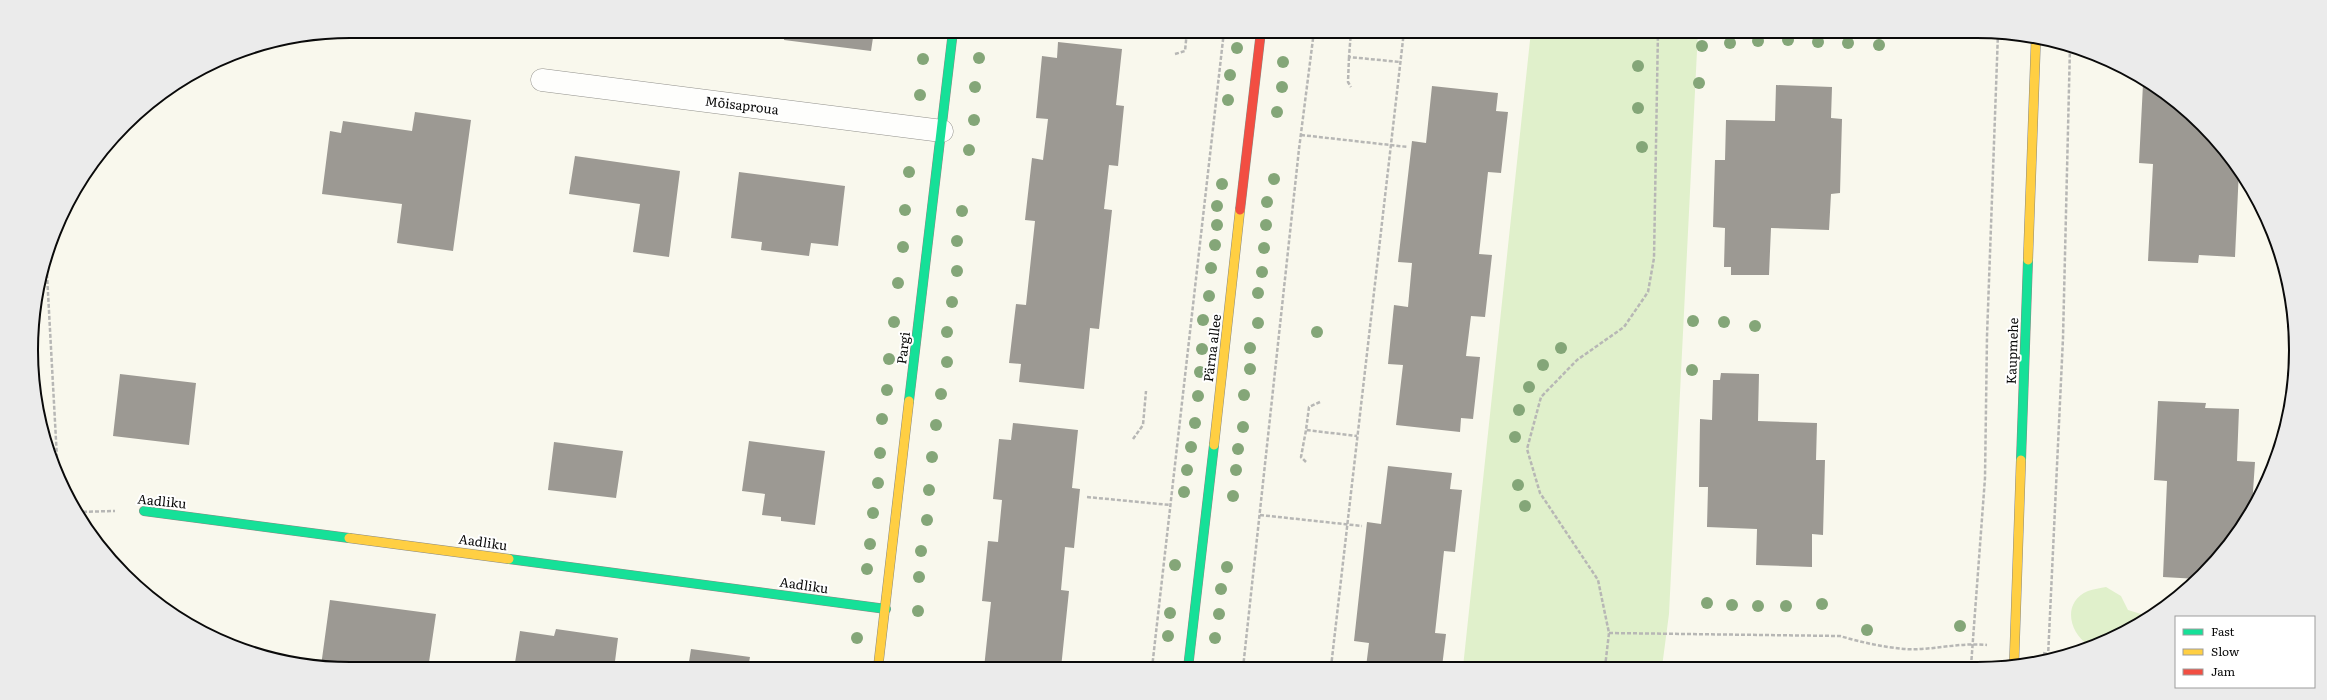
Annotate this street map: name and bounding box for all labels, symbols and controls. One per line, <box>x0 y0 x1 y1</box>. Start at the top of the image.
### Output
street label: Mõisaproua <box>704 91 780 118</box>
street label: Pärna allee <box>1198 313 1225 383</box>
street label: Kaupmehe <box>2001 317 2022 385</box>
street label: Pargi <box>891 330 914 365</box>
street label: Aadliku <box>137 488 187 513</box>
street label: Aadliku <box>457 529 509 554</box>
street label: Aadliku <box>778 572 830 597</box>
legend <box>2175 616 2315 688</box>
text: Fast <box>2211 622 2235 640</box>
text: Slow <box>2211 642 2240 660</box>
text: Jam <box>2211 662 2236 680</box>

